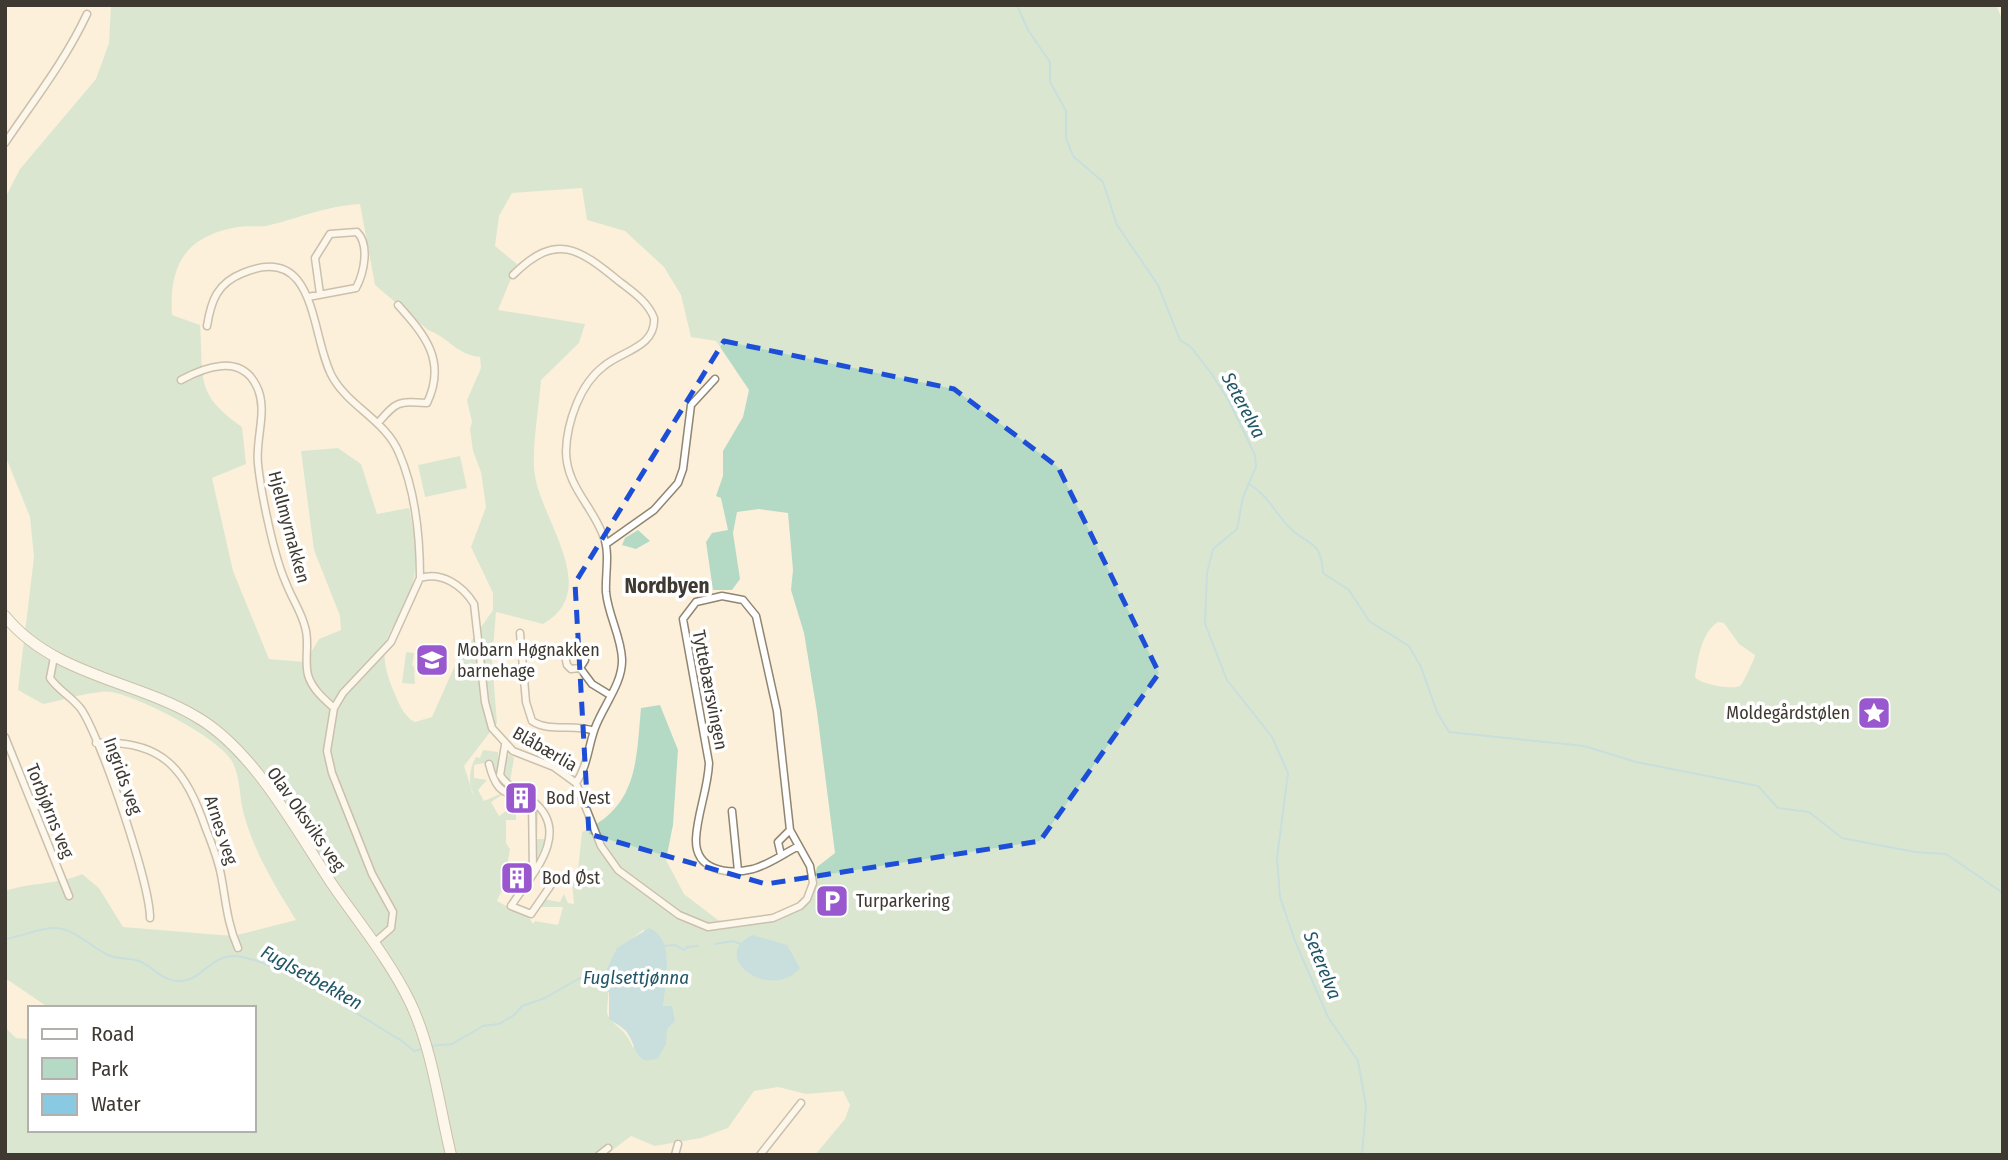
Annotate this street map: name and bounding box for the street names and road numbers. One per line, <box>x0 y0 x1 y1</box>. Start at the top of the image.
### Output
street label: Hjellmyrnakken <box>263 469 315 585</box>
street label: Tyttebærsvingen <box>688 628 732 752</box>
street label: Blåbærlia <box>509 722 581 776</box>
street label: Ingrids veg <box>99 734 147 818</box>
street label: Torbjørns veg <box>21 761 79 862</box>
street label: Olav Oksviks veg <box>262 763 350 876</box>
street label: Arnes veg <box>200 793 243 868</box>

